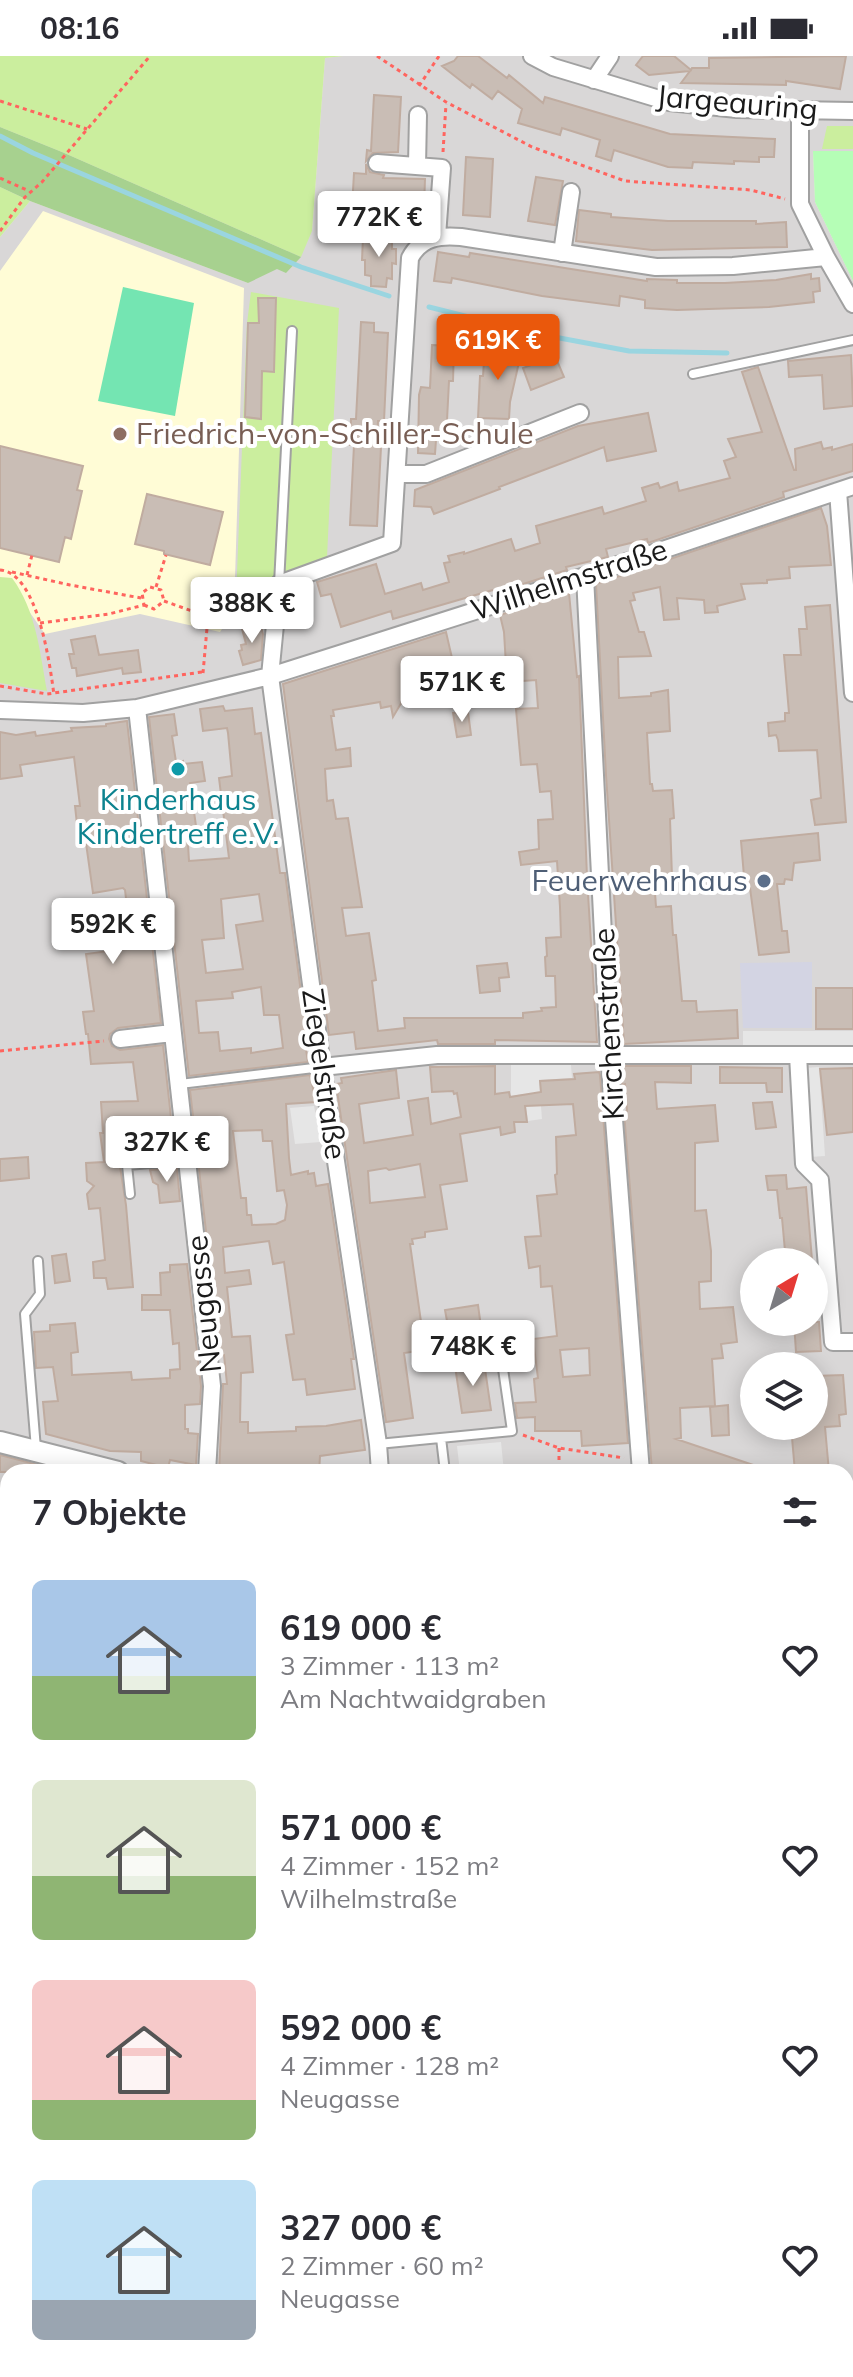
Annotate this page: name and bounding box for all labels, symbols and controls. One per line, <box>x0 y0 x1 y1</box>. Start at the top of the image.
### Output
text: 08:16 <box>40 9 119 47</box>
street label: Jargeauring <box>655 76 819 128</box>
pin: 772K € <box>314 191 444 259</box>
text: 772K € <box>336 200 422 233</box>
pin: 619K € <box>433 314 563 382</box>
text: 619K € <box>455 323 541 356</box>
place label: Friedrich-von-Schiller-Schule <box>136 414 534 452</box>
marker: Friedrich-von-Schiller-Schule <box>111 425 129 443</box>
street label: Wilhelmstraße <box>466 529 672 629</box>
pin: 388K € <box>187 577 317 645</box>
text: 388K € <box>209 586 295 619</box>
pin: 571K € <box>397 656 527 724</box>
text: 571K € <box>419 665 505 698</box>
marker: Kinderhaus Kindertreff e.V. <box>169 760 187 778</box>
place label: Kinderhaus Kindertreff e.V. <box>77 780 279 852</box>
place label: Feuerwehrhaus <box>532 861 748 899</box>
marker: Feuerwehrhaus <box>755 872 773 890</box>
pin: 592K € <box>48 898 178 966</box>
text: 592K € <box>70 907 156 940</box>
street label: Kirchenstraße <box>584 927 632 1121</box>
street label: Ziegelstraße <box>294 986 356 1162</box>
pin: 327K € <box>102 1116 232 1184</box>
text: 327K € <box>124 1125 210 1158</box>
street label: Neugasse <box>177 1233 229 1375</box>
north arrow <box>740 1248 828 1336</box>
map controls <box>740 1248 828 1440</box>
pin: 748K € <box>408 1320 538 1388</box>
text: 748K € <box>430 1329 516 1362</box>
button: layers <box>740 1352 828 1440</box>
icon: filters <box>778 1490 822 1534</box>
text: 7 Objekte <box>32 1491 187 1534</box>
text: 619 000 € <box>280 1606 441 1649</box>
icon: home <box>96 1612 192 1708</box>
icon: heart <box>778 1638 822 1682</box>
text: 3 Zimmer · 113 m² <box>280 1649 499 1682</box>
text: Am Nachtwaidgraben <box>280 1682 546 1715</box>
text: 571 000 € <box>280 1806 441 1849</box>
icon: home <box>96 1812 192 1908</box>
icon: heart <box>778 1838 822 1882</box>
text: 4 Zimmer · 152 m² <box>280 1849 499 1882</box>
text: Wilhelmstraße <box>280 1882 457 1915</box>
text: 592 000 € <box>280 2006 441 2049</box>
icon: home <box>96 2012 192 2108</box>
icon: heart <box>778 2038 822 2082</box>
text: 4 Zimmer · 128 m² <box>280 2049 499 2082</box>
text: Neugasse <box>280 2082 400 2115</box>
text: 327 000 € <box>280 2206 441 2249</box>
icon: home <box>96 2212 192 2308</box>
icon: heart <box>778 2238 822 2282</box>
text: 2 Zimmer · 60 m² <box>280 2249 484 2282</box>
text: Neugasse <box>280 2282 400 2315</box>

